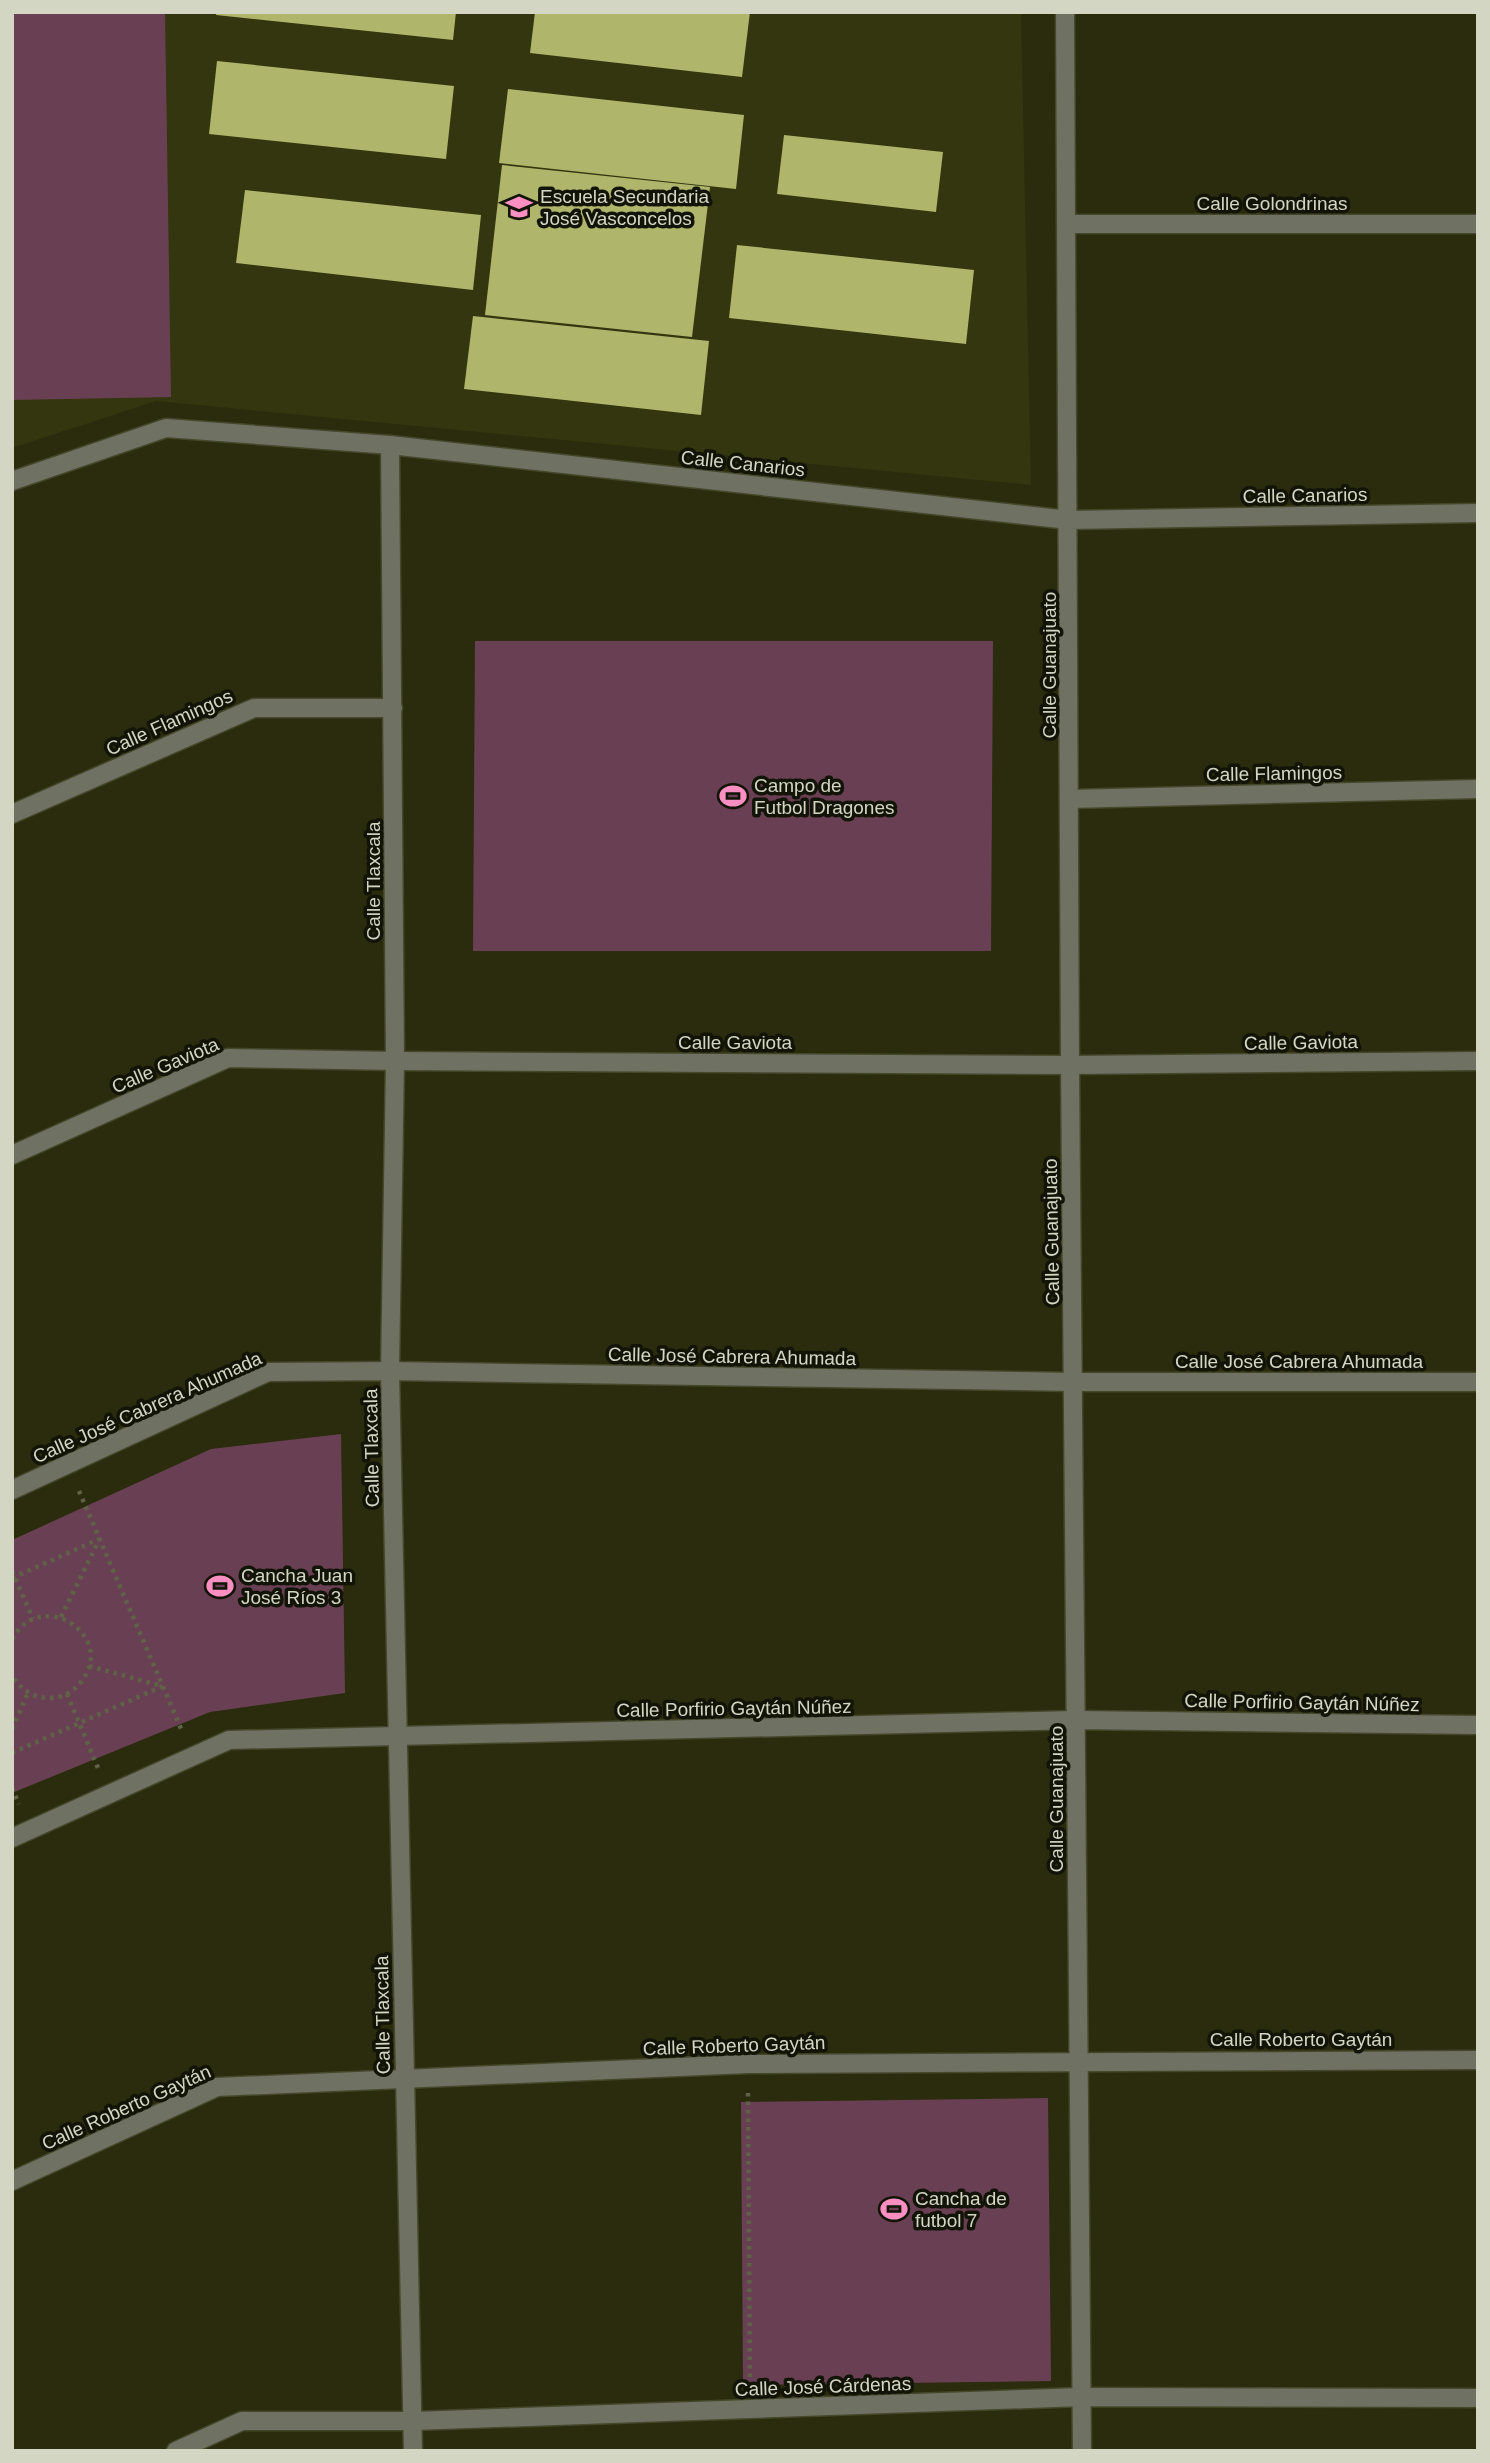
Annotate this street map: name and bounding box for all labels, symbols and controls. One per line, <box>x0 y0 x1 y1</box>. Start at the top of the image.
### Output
place label: Escuela Secundaria José Vasconcelos <box>540 186 709 229</box>
school or university icon: Escuela Secundaria José Vasconcelos <box>504 192 534 222</box>
street label: Calle Golondrinas <box>1196 193 1348 214</box>
street label: Calle Canarios <box>680 447 806 480</box>
street label: Calle Canarios <box>1243 484 1367 507</box>
street label: Calle Guanajuato <box>1039 592 1060 738</box>
street label: Calle Flamingos <box>103 685 236 760</box>
street label: Calle Flamingos <box>1206 762 1342 785</box>
place label: Campo de Futbol Dragones <box>754 775 894 818</box>
sports icon: Campo de Futbol Dragones <box>718 781 748 811</box>
street label: Calle Tlaxcala <box>363 821 384 940</box>
street label: Calle Gaviota <box>1244 1031 1359 1054</box>
street label: Calle Gaviota <box>678 1032 792 1053</box>
street label: Calle Gaviota <box>109 1033 222 1097</box>
street label: Calle Guanajuato <box>1040 1158 1063 1306</box>
street label: Calle José Cabrera Ahumada <box>608 1344 857 1369</box>
street label: Calle José Cabrera Ahumada <box>30 1347 265 1468</box>
street label: Calle José Cabrera Ahumada <box>1175 1351 1424 1372</box>
street label: Calle Tlaxcala <box>360 1388 383 1508</box>
place label: Cancha Juan José Ríos 3 <box>241 1565 353 1608</box>
sports icon: Cancha Juan José Ríos 3 <box>205 1571 235 1601</box>
street label: Calle Porfirio Gaytán Núñez <box>1184 1690 1420 1715</box>
street label: Calle Porfirio Gaytán Núñez <box>616 1696 852 1721</box>
street label: Calle Guanajuato <box>1046 1726 1067 1872</box>
street label: Calle Tlaxcala <box>371 1955 394 2075</box>
street label: Calle Roberto Gaytán <box>1210 2029 1392 2050</box>
street label: Calle Roberto Gaytán <box>642 2032 826 2059</box>
street label: Calle Roberto Gaytán <box>38 2061 214 2154</box>
place label: Cancha de futbol 7 <box>915 2188 1007 2231</box>
sports icon: Cancha de futbol 7 <box>879 2194 909 2224</box>
street label: Calle José Cárdenas <box>735 2373 912 2400</box>

